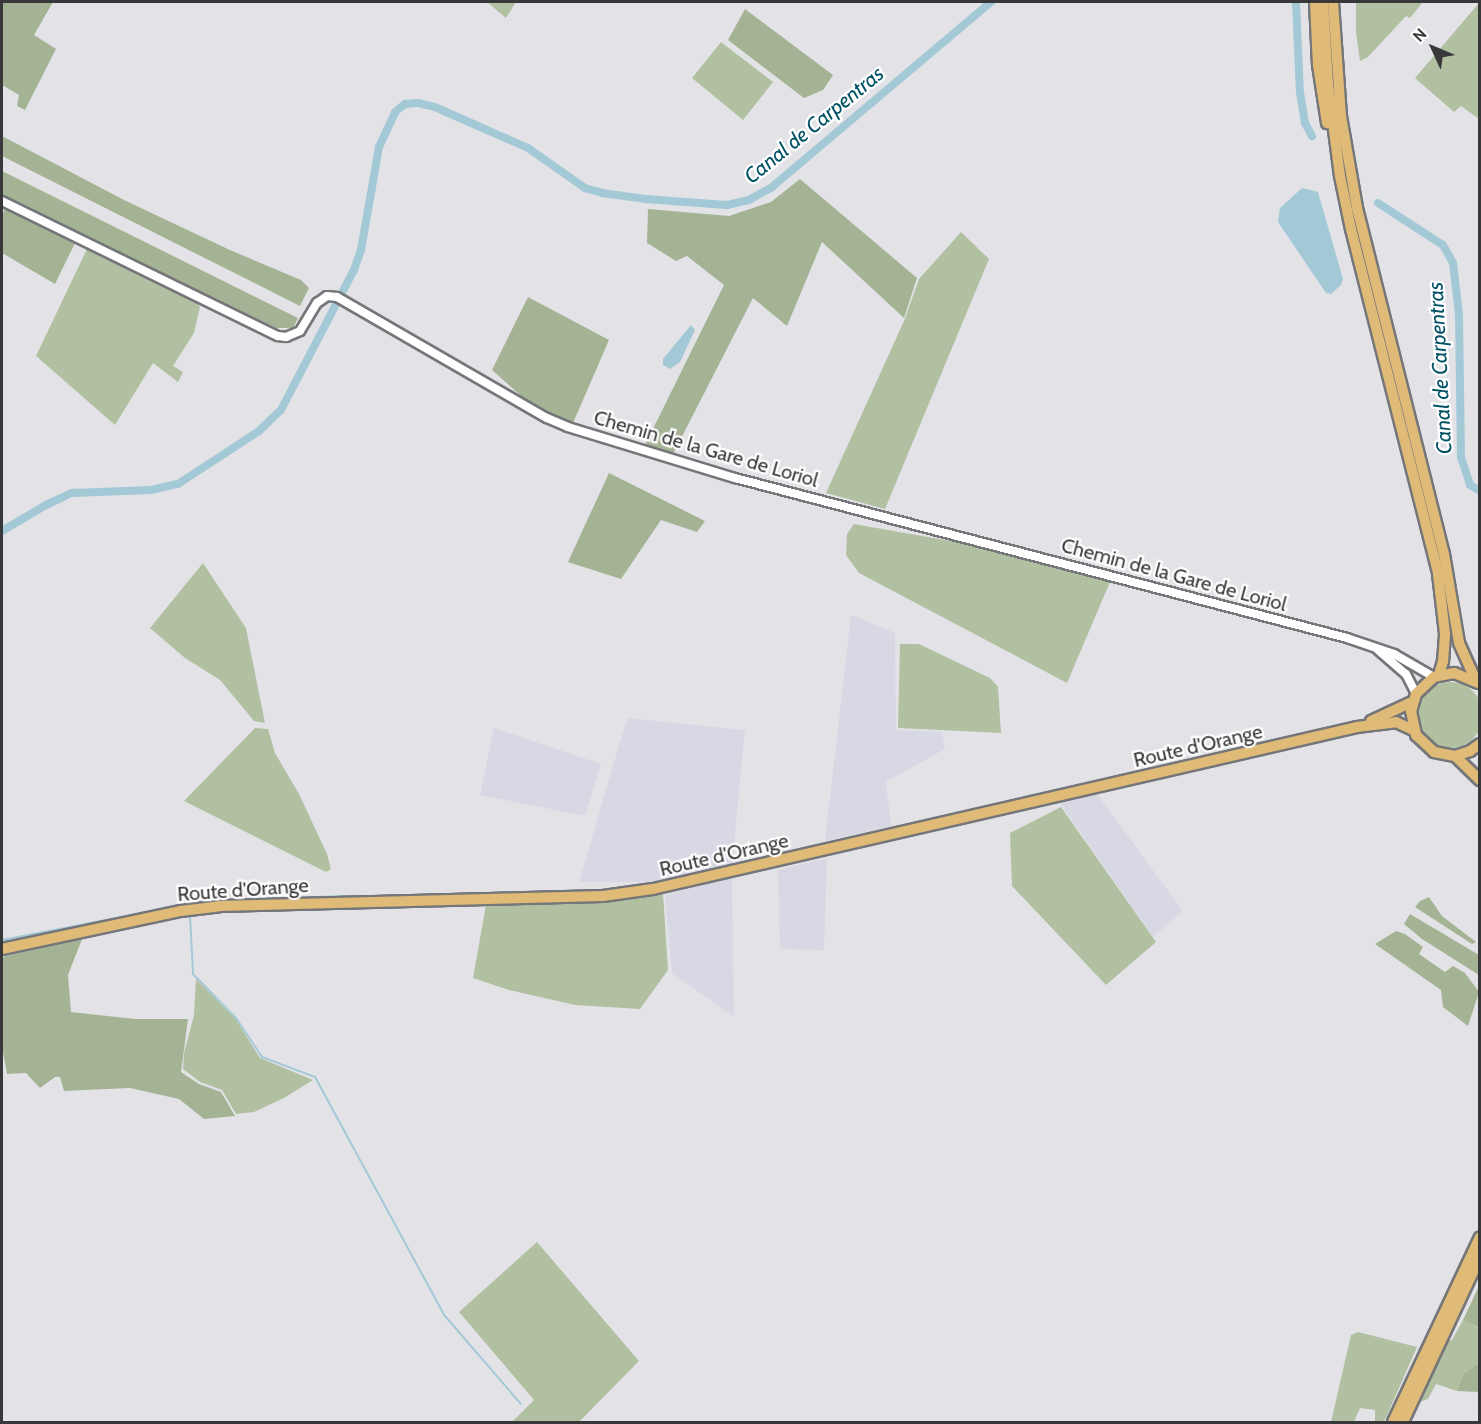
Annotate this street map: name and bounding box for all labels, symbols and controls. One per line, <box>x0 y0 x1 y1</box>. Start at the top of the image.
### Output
north arrow <box>1403 18 1463 78</box>
text: N <box>1409 24 1430 46</box>
water label: Canal de Carpentras <box>739 61 889 189</box>
water label: Canal de Carpentras <box>1423 281 1457 455</box>
street label: Chemin de la Gare de Loriol <box>591 405 821 493</box>
street label: Chemin de la Gare de Loriol <box>1059 533 1289 617</box>
street label: Route d'Orange <box>1131 720 1265 772</box>
street label: Route d'Orange <box>657 829 791 881</box>
street label: Route d'Orange <box>177 873 309 907</box>

